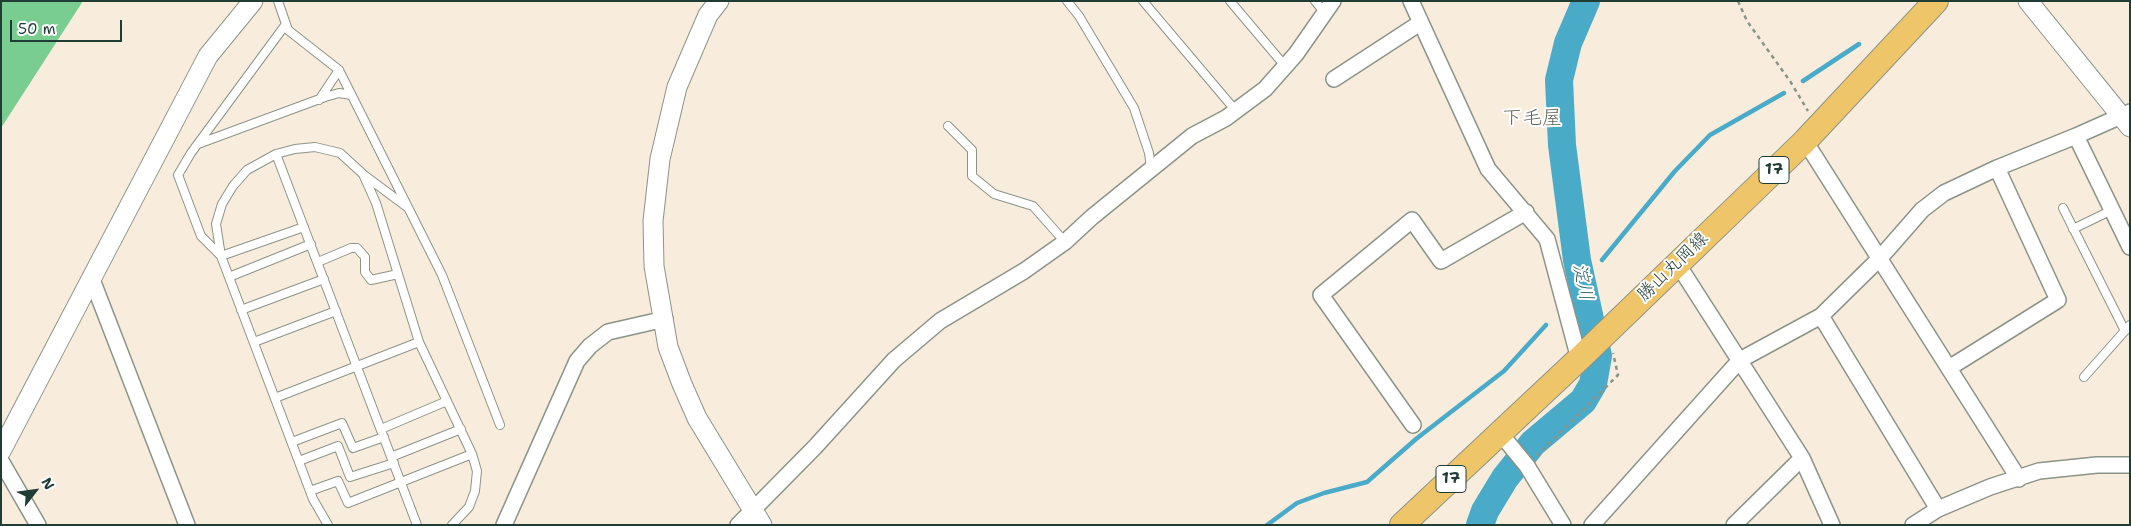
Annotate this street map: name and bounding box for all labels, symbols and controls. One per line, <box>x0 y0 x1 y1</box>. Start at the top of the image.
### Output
scale bar <box>12 10 125 42</box>
text: 50 m <box>18 19 56 39</box>
district label: 下毛屋 <box>1502 107 1562 131</box>
road number: 17 <box>1759 156 1789 184</box>
street label: 勝山丸岡線 <box>1633 228 1713 306</box>
water label: 淀川 <box>1567 261 1597 303</box>
north arrow <box>10 466 60 516</box>
road number: 17 <box>1436 466 1466 492</box>
text: N <box>37 474 59 493</box>

